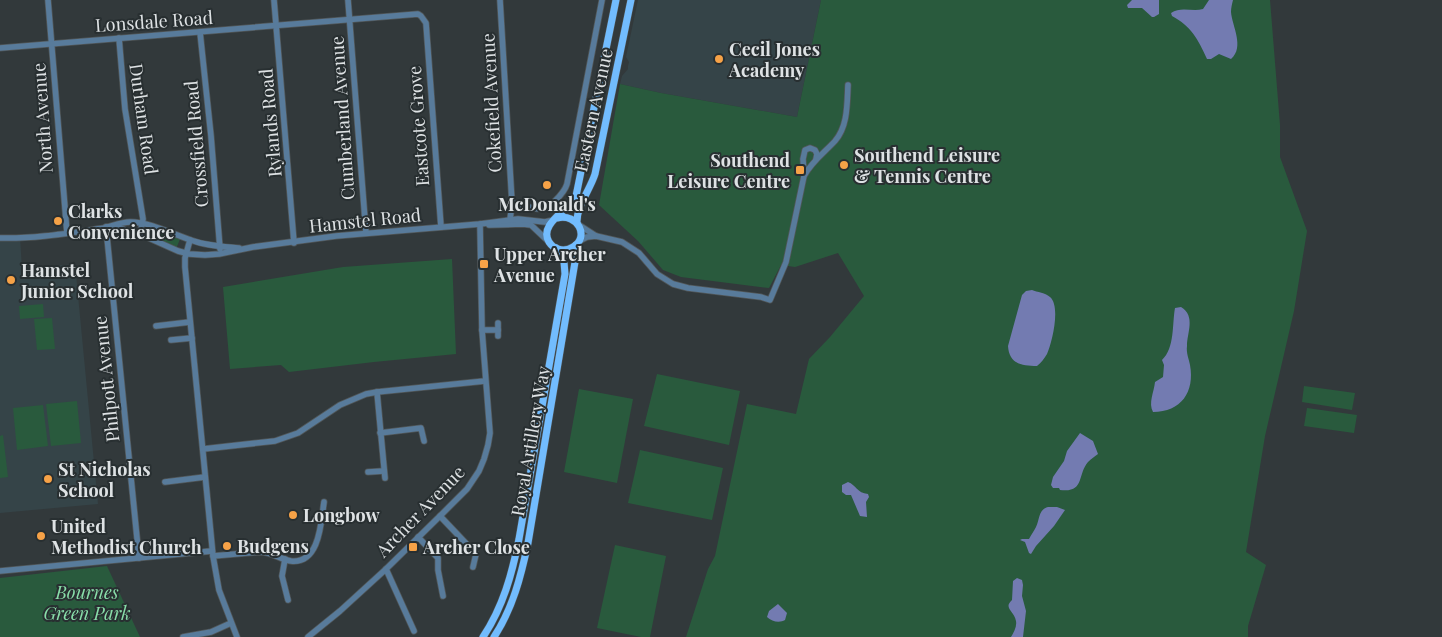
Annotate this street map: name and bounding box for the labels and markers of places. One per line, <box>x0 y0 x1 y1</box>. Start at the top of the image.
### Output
place label: Cecil Jones Academy <box>728 37 820 82</box>
marker: Cecil Jones Academy <box>713 53 725 65</box>
place label: Southend Leisure & Tennis Centre <box>854 143 1000 188</box>
place label: Southend Leisure Centre <box>667 148 790 193</box>
marker: Southend Leisure & Tennis Centre <box>838 159 850 171</box>
marker: Southend Leisure Centre <box>794 164 806 176</box>
marker: McDonald's <box>541 179 553 191</box>
place label: McDonald's <box>498 192 596 216</box>
place label: Clarks Convenience <box>68 199 174 244</box>
marker: Clarks Convenience <box>52 215 64 227</box>
place label: Upper Archer Avenue <box>493 242 606 287</box>
place label: Hamstel Junior School <box>20 258 134 303</box>
marker: Upper Archer Avenue <box>478 258 490 270</box>
marker: Hamstel Junior School <box>5 274 17 286</box>
place label: St Nicholas School <box>58 457 151 502</box>
marker: St Nicholas School <box>42 473 54 485</box>
place label: Longbow <box>303 503 381 527</box>
marker: Longbow <box>287 509 299 521</box>
place label: United Methodist Church <box>51 514 202 559</box>
marker: United Methodist Church <box>35 530 47 542</box>
place label: Budgens <box>237 534 309 558</box>
place label: Archer Close <box>422 535 530 559</box>
marker: Budgens <box>221 540 233 552</box>
marker: Archer Close <box>407 541 419 553</box>

